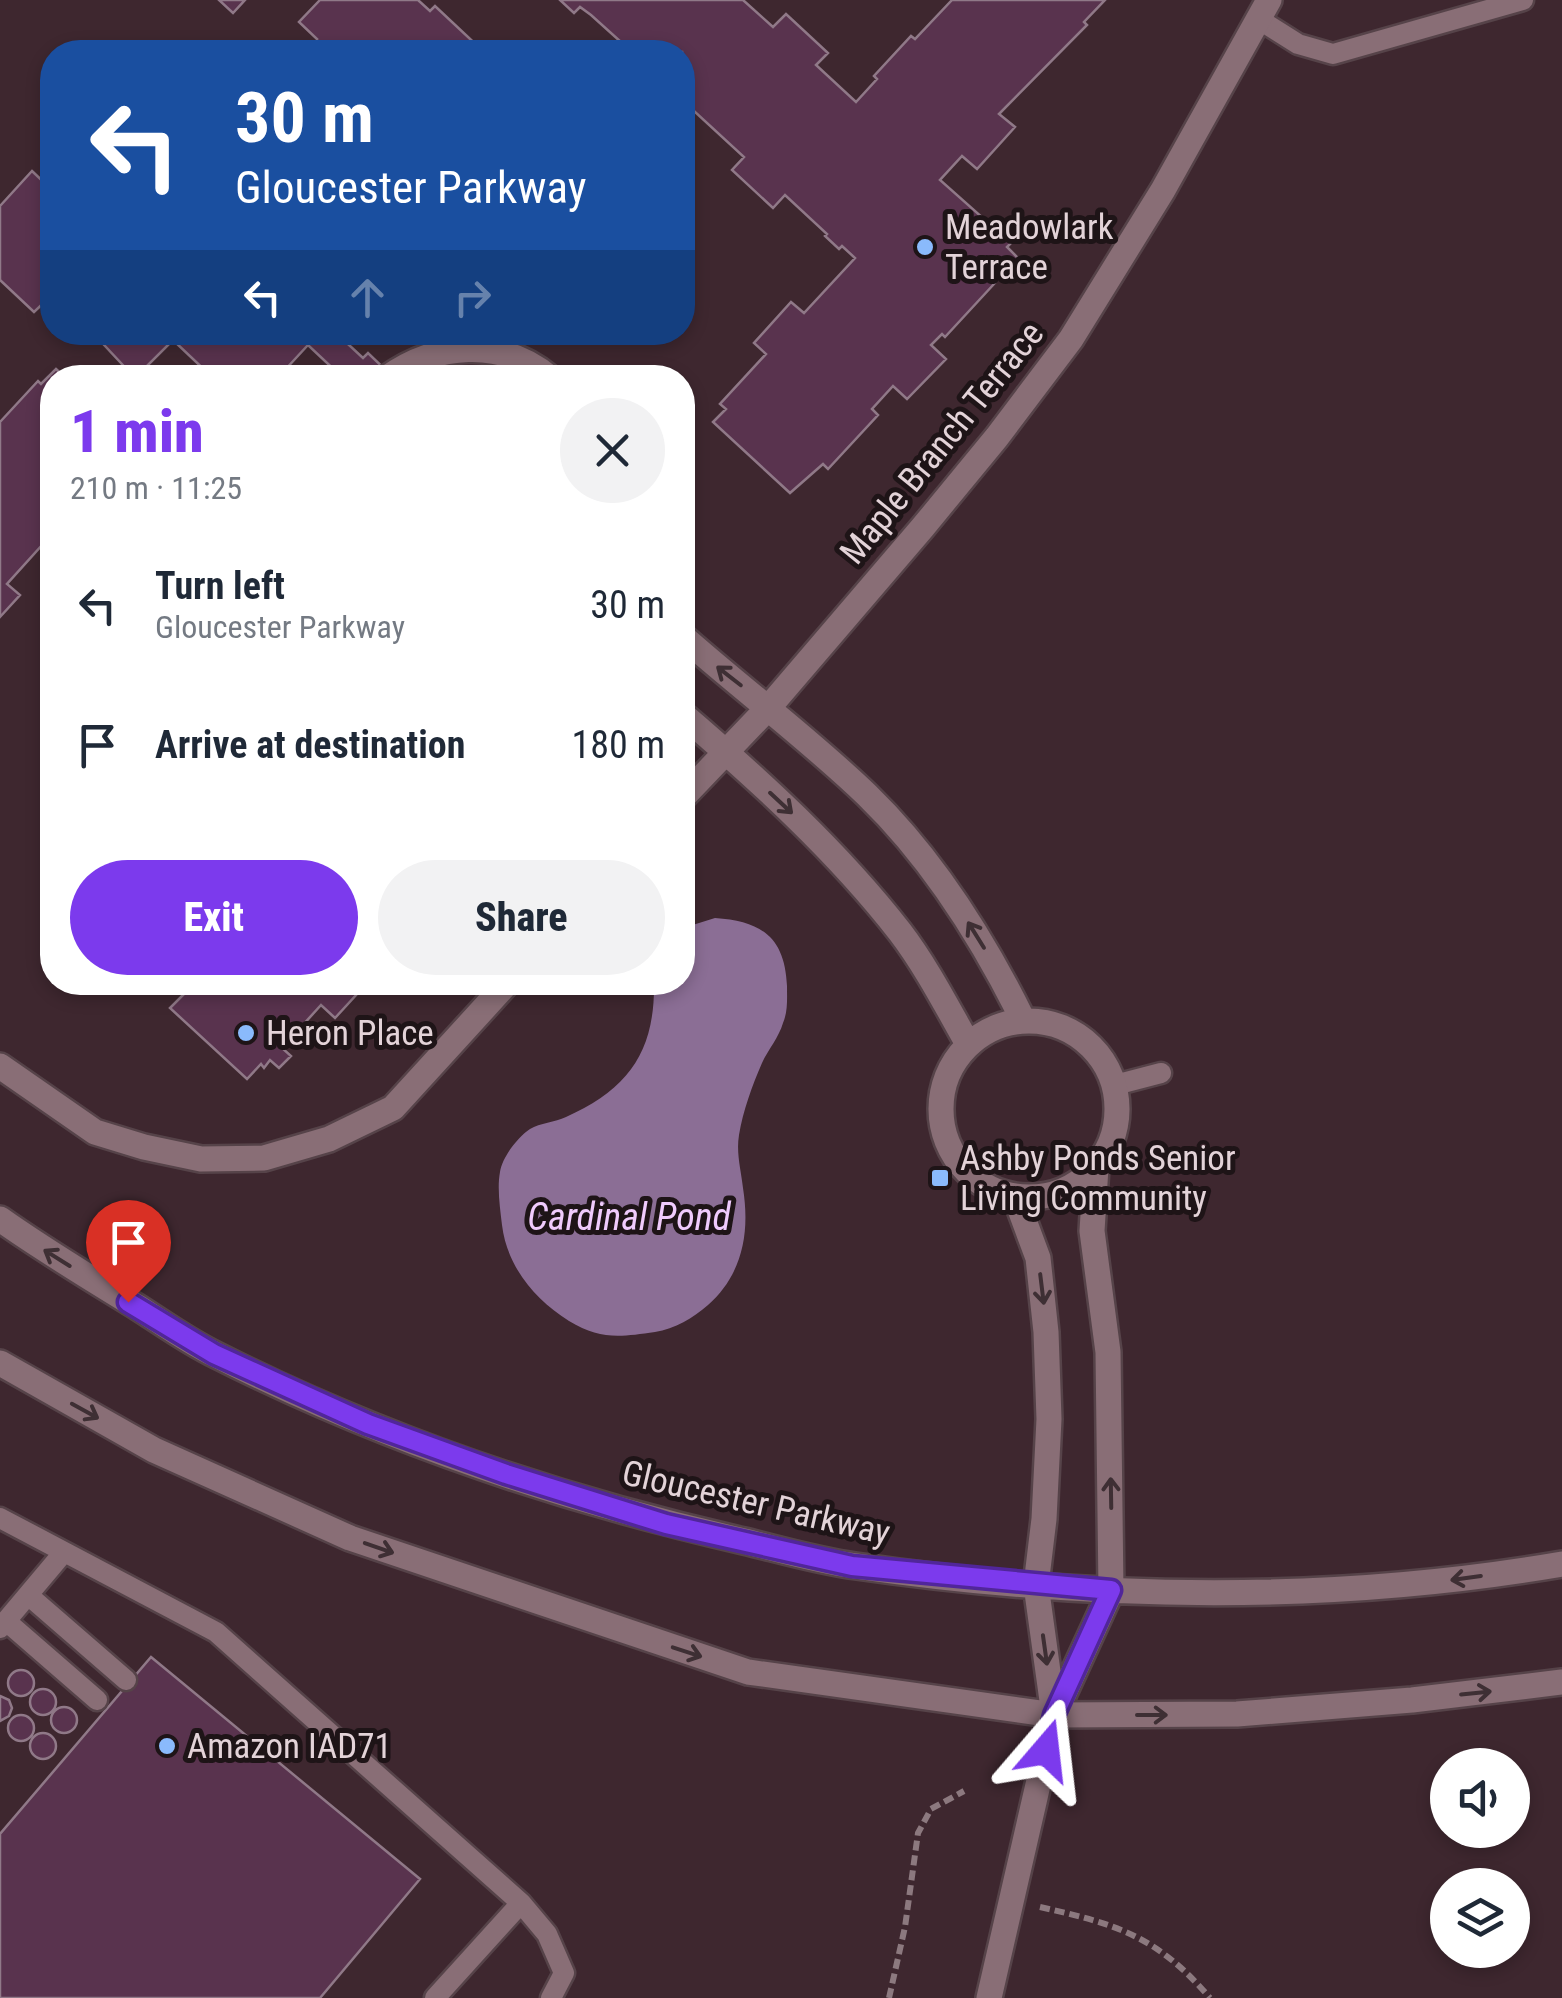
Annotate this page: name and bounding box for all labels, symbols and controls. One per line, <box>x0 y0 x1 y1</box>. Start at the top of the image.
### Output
text: 30 m <box>235 77 374 159</box>
icon: left <box>70 80 200 210</box>
text: Gloucester Parkway <box>235 161 587 214</box>
place label: Meadowlark Terrace <box>945 207 1114 288</box>
marker: Meadowlark Terrace <box>914 236 936 258</box>
icon: left <box>235 270 290 325</box>
icon: ahead <box>340 270 395 325</box>
icon: right <box>445 270 500 325</box>
street label: Maple Branch Terrace <box>832 314 1052 572</box>
text: 1 min <box>70 396 204 467</box>
button: close <box>560 398 665 503</box>
text: 210 m · 11:25 <box>70 469 242 507</box>
text: Turn left <box>155 564 285 608</box>
icon: left <box>70 578 125 633</box>
text: 30 m <box>590 583 665 627</box>
text: Gloucester Parkway <box>155 608 405 646</box>
one-way arrow <box>716 666 743 687</box>
icon: arrive <box>70 718 125 773</box>
text: Arrive at destination <box>155 723 465 767</box>
text: 180 m <box>571 723 665 767</box>
one-way arrow <box>768 791 792 815</box>
button: Exit <box>70 860 358 975</box>
button: Share <box>378 860 665 975</box>
one-way arrow <box>966 921 986 950</box>
place label: Heron Place <box>266 1013 434 1054</box>
marker: Heron Place <box>235 1022 257 1044</box>
place label: Ashby Ponds Senior Living Community <box>960 1138 1236 1219</box>
marker: Ashby Ponds Senior Living Community <box>929 1167 951 1189</box>
water label: Cardinal Pond <box>527 1195 732 1239</box>
pin <box>86 1200 171 1303</box>
icon: arrive <box>101 1215 156 1270</box>
one-way arrow <box>43 1248 72 1269</box>
one-way arrow <box>1033 1273 1052 1305</box>
one-way arrow <box>69 1401 99 1421</box>
street label: Gloucester Parkway <box>618 1452 894 1554</box>
one-way arrow <box>1102 1478 1121 1510</box>
one-way arrow <box>362 1541 394 1559</box>
one-way arrow <box>1450 1570 1482 1588</box>
one-way arrow <box>1036 1634 1055 1666</box>
one-way arrow <box>670 1645 702 1663</box>
one-way arrow <box>1459 1683 1491 1702</box>
position arrow <box>994 1698 1098 1802</box>
one-way arrow <box>1134 1706 1167 1724</box>
place label: Amazon IAD71 <box>187 1726 392 1767</box>
marker: Amazon IAD71 <box>156 1735 178 1757</box>
map controls <box>1430 1748 1530 1968</box>
button: sound <box>1430 1748 1530 1848</box>
button: layers <box>1430 1868 1530 1968</box>

